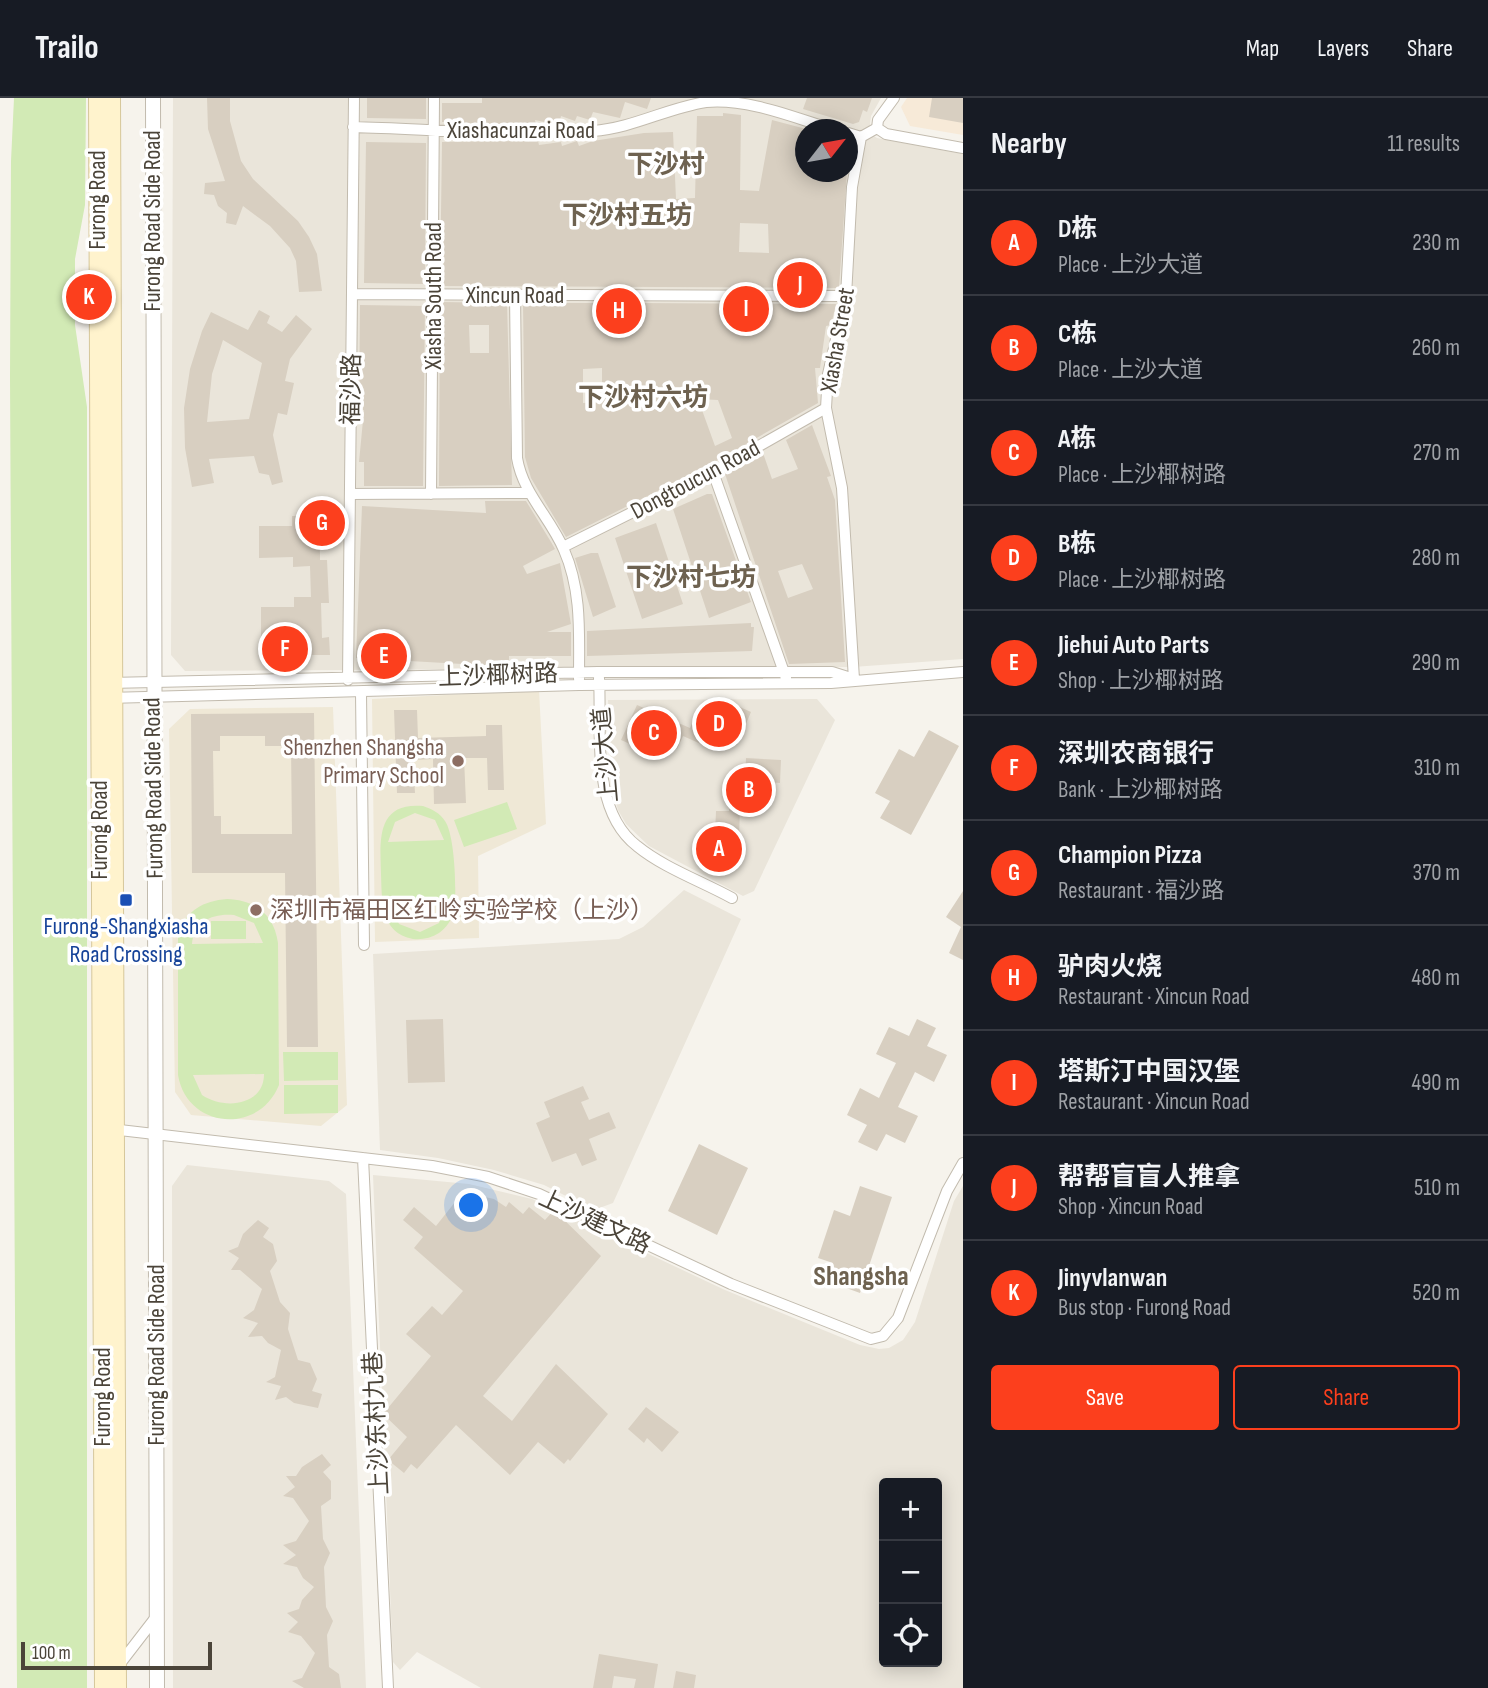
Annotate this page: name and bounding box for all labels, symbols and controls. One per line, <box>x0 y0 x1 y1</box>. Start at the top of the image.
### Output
text: Trailo <box>35 28 99 68</box>
text: Map <box>1246 34 1279 63</box>
text: Layers <box>1317 34 1369 63</box>
text: Share <box>1407 34 1453 63</box>
street label: Xiashacunzai Road <box>446 116 595 145</box>
north arrow <box>795 119 858 182</box>
text: Nearby <box>991 126 1067 162</box>
street label: Furong Road Side Road <box>138 130 167 312</box>
text: 11 results <box>1388 130 1460 158</box>
street label: Furong Road <box>83 150 112 250</box>
district label: 下沙村 <box>627 150 705 181</box>
district label: 下沙村五坊 <box>562 201 692 232</box>
text: D栋 <box>1058 214 1097 245</box>
street label: Xiasha South Road <box>419 222 448 371</box>
text: A <box>1009 229 1019 257</box>
text: 230 m <box>1412 229 1460 257</box>
text: Place · 上沙大道 <box>1058 251 1203 279</box>
pin: J <box>777 259 823 311</box>
pin: K <box>66 271 112 323</box>
street label: Xincun Road <box>465 281 564 310</box>
pin: I <box>723 283 769 335</box>
pin: H <box>596 285 642 337</box>
street label: Xiasha Street <box>814 285 861 396</box>
text: C栋 <box>1058 319 1097 350</box>
text: B <box>1009 334 1019 362</box>
text: 260 m <box>1412 334 1460 362</box>
street label: 福沙路 <box>336 353 367 425</box>
text: Place · 上沙大道 <box>1058 356 1203 384</box>
district label: 下沙村六坊 <box>578 383 708 414</box>
text: A栋 <box>1058 424 1096 455</box>
street label: Dongtoucun Road <box>626 433 765 526</box>
text: C <box>1008 439 1020 467</box>
text: 270 m <box>1413 439 1460 467</box>
text: Place · 上沙椰树路 <box>1058 461 1226 489</box>
pin: G <box>299 497 345 549</box>
text: B栋 <box>1058 529 1096 560</box>
text: D <box>1008 544 1020 572</box>
text: 280 m <box>1412 544 1460 572</box>
district label: 下沙村七坊 <box>626 563 756 594</box>
text: Place · 上沙椰树路 <box>1058 566 1226 594</box>
pin: F <box>262 623 308 675</box>
pin: E <box>361 630 407 682</box>
text: Jiehui Auto Parts <box>1058 630 1209 661</box>
text: E <box>1009 649 1019 677</box>
text: 290 m <box>1412 649 1460 677</box>
street label: 上沙椰树路 <box>438 659 558 692</box>
text: Shop · 上沙椰树路 <box>1058 667 1224 695</box>
street label: Furong Road Side Road <box>137 697 170 879</box>
pin: D <box>696 698 742 750</box>
street label: 上沙大道 <box>587 706 624 804</box>
pin: C <box>631 707 677 759</box>
place label: Shenzhen Shangsha Primary School <box>283 733 444 790</box>
text: 深圳农商银行 <box>1058 739 1214 770</box>
marker: Shenzhen Shangsha Primary School <box>450 753 466 769</box>
text: F <box>1009 754 1019 782</box>
text: 310 m <box>1414 754 1460 782</box>
pin: B <box>726 764 772 816</box>
text: Bank · 上沙椰树路 <box>1058 776 1223 804</box>
street label: Furong Road <box>85 780 114 880</box>
pin: A <box>696 823 742 875</box>
text: Champion Pizza <box>1058 840 1202 871</box>
text: G <box>1008 859 1020 887</box>
text: 370 m <box>1413 859 1460 887</box>
text: Restaurant · 福沙路 <box>1058 877 1224 905</box>
marker: Furong-Shangxiasha Road Crossing <box>118 892 134 908</box>
place label: 深圳市福田区红岭实验学校（上沙） <box>270 896 654 925</box>
marker: 深圳市福田区红岭实验学校（上沙） <box>248 902 264 918</box>
place label: Furong-Shangxiasha Road Crossing <box>43 912 209 969</box>
text: 驴肉火烧 <box>1058 952 1162 983</box>
text: H <box>1008 964 1020 992</box>
text: 480 m <box>1412 964 1460 992</box>
text: Restaurant · Xincun Road <box>1058 983 1250 1011</box>
text: 塔斯汀中国汉堡 <box>1058 1057 1240 1088</box>
text: I <box>1011 1069 1017 1097</box>
text: 490 m <box>1411 1069 1460 1097</box>
text: Restaurant · Xincun Road <box>1058 1088 1250 1116</box>
text: 帮帮盲盲人推拿 <box>1058 1162 1240 1193</box>
text: J <box>1011 1174 1017 1202</box>
text: 510 m <box>1414 1174 1460 1202</box>
street label: 上沙建文路 <box>534 1183 655 1260</box>
your location <box>454 1188 488 1222</box>
text: Shop · Xincun Road <box>1058 1193 1203 1221</box>
district label: Shangsha <box>813 1260 909 1293</box>
text: Jinyvlanwan <box>1058 1263 1167 1294</box>
street label: Furong Road Side Road <box>142 1264 171 1446</box>
text: K <box>1008 1279 1020 1307</box>
text: 520 m <box>1413 1279 1460 1307</box>
text: Bus stop · Furong Road <box>1058 1294 1231 1322</box>
street label: Furong Road <box>88 1347 117 1447</box>
street label: 上沙东村九巷 <box>358 1350 395 1496</box>
button: Save <box>991 1365 1219 1430</box>
button: Share <box>1233 1365 1460 1430</box>
map controls <box>879 1478 942 1667</box>
button: + <box>879 1478 942 1541</box>
button: − <box>879 1541 942 1604</box>
button: locate <box>879 1604 942 1667</box>
scale bar <box>21 1639 212 1671</box>
text: 100 m <box>32 1642 71 1665</box>

